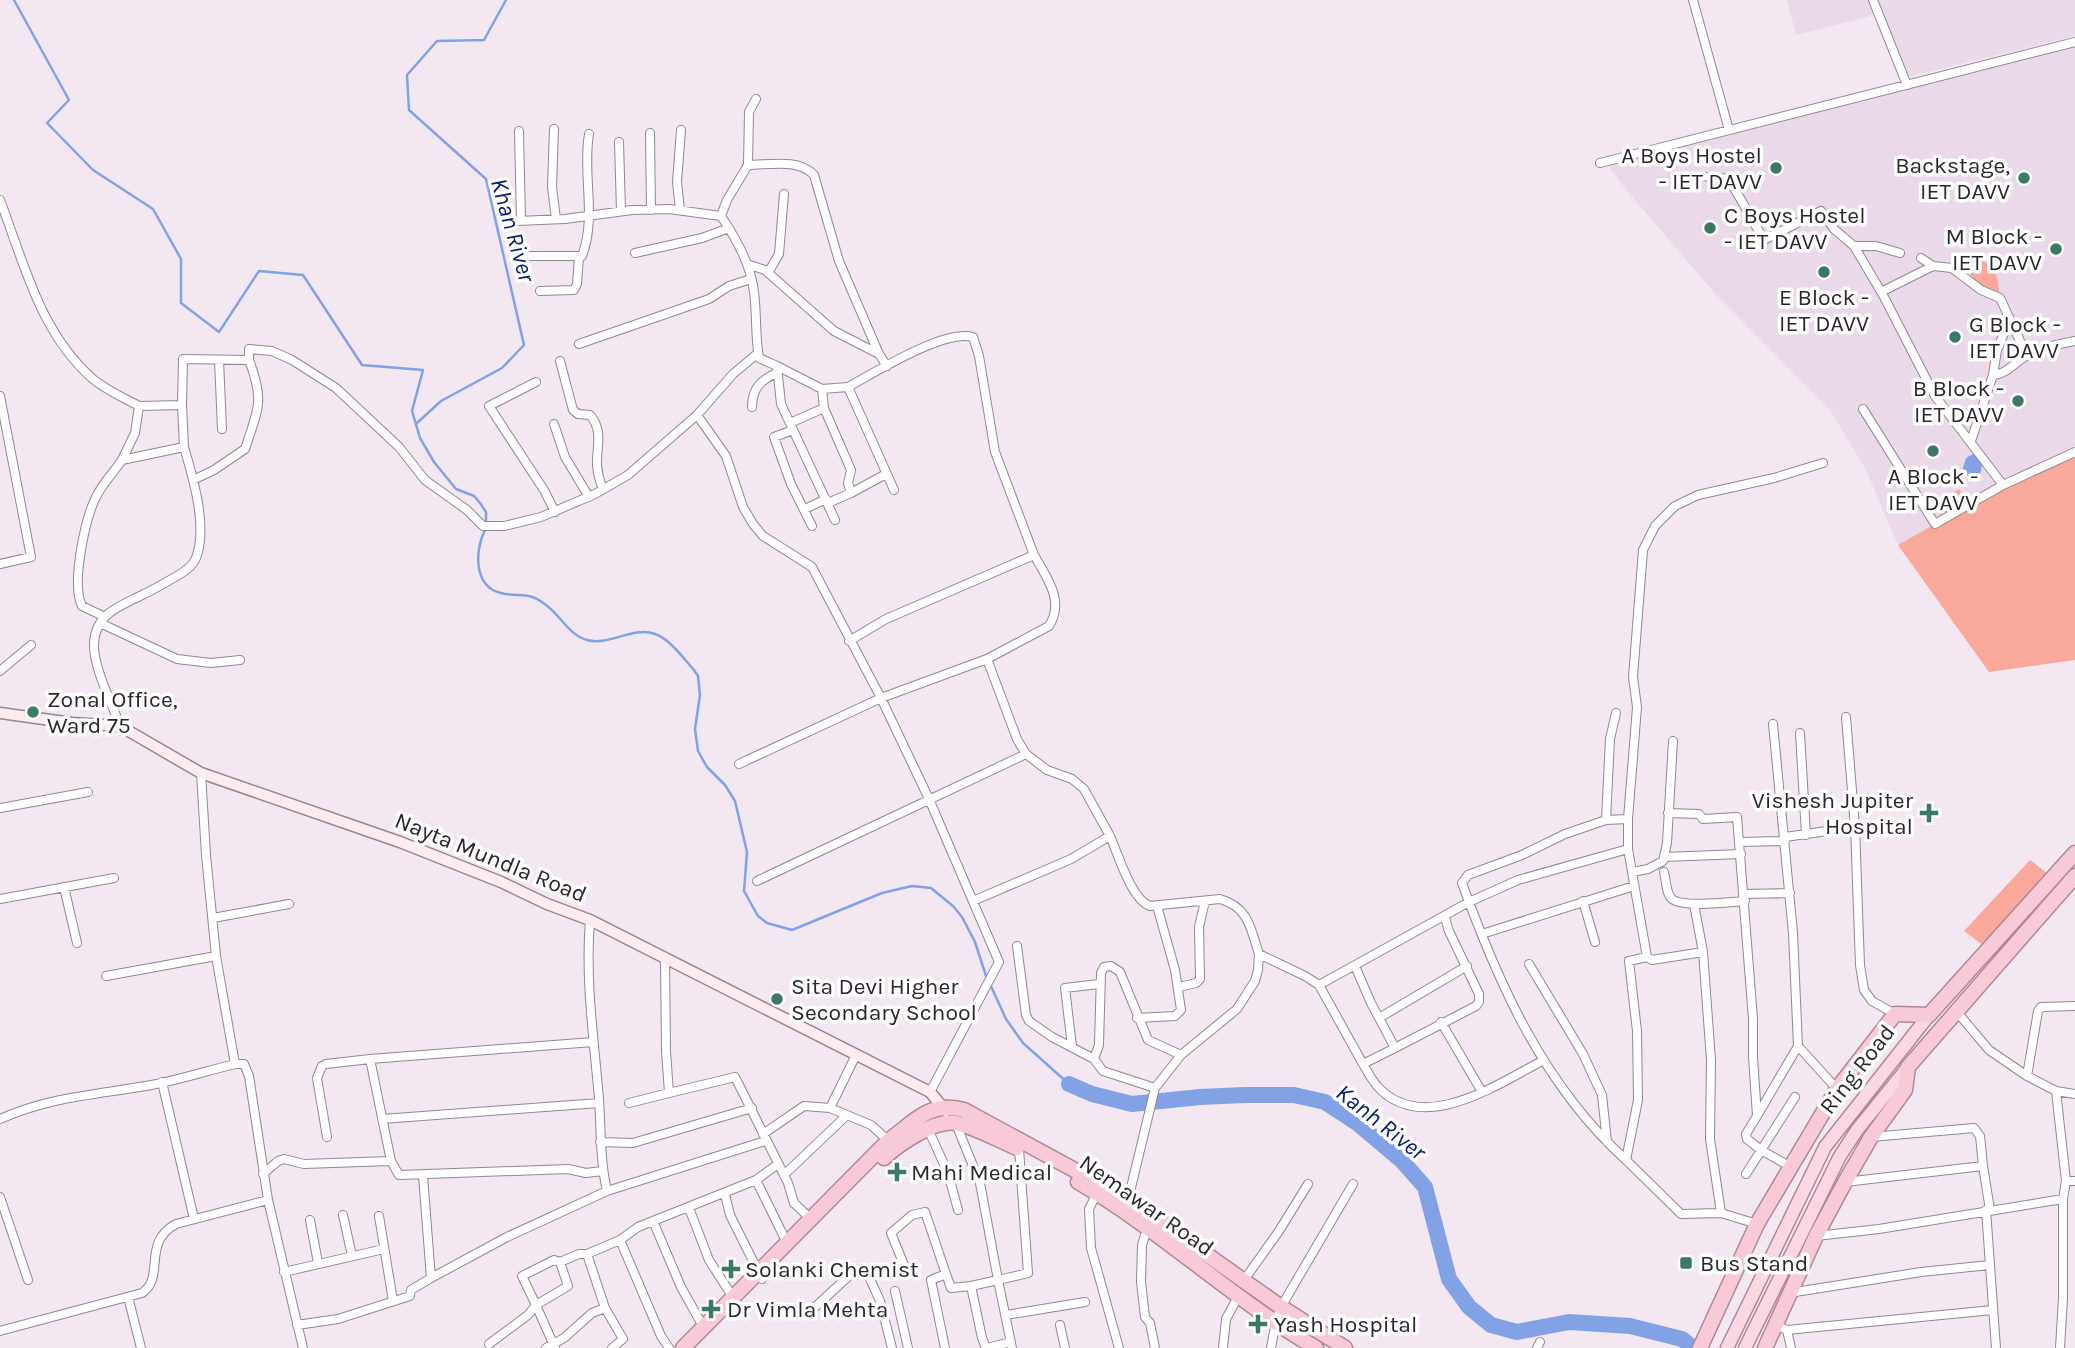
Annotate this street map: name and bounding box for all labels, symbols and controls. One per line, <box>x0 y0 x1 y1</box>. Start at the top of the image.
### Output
place label: A Boys Hostel - IET DAVV <box>1621 142 1762 195</box>
place label: Backstage, IET DAVV <box>1895 152 2010 205</box>
marker: A Boys Hostel - IET DAVV <box>1768 160 1784 176</box>
marker: Backstage, IET DAVV <box>2016 170 2032 186</box>
water label: Khan River <box>485 175 541 286</box>
place label: C Boys Hostel - IET DAVV <box>1724 202 1866 255</box>
marker: C Boys Hostel - IET DAVV <box>1702 220 1718 236</box>
place label: M Block - IET DAVV <box>1945 223 2042 276</box>
marker: M Block - IET DAVV <box>2048 241 2064 257</box>
marker: E Block - IET DAVV <box>1816 264 1832 280</box>
place label: E Block - IET DAVV <box>1779 284 1869 337</box>
place label: G Block - IET DAVV <box>1969 311 2061 364</box>
marker: G Block - IET DAVV <box>1947 329 1963 345</box>
place label: B Block - IET DAVV <box>1913 375 2004 428</box>
marker: B Block - IET DAVV <box>2010 393 2026 409</box>
marker: A Block - IET DAVV <box>1925 443 1941 459</box>
place label: A Block - IET DAVV <box>1888 463 1978 516</box>
place label: Zonal Office, Ward 75 <box>47 686 178 739</box>
marker: Zonal Office, Ward 75 <box>25 704 41 720</box>
place label: Vishesh Jupiter Hospital <box>1752 787 1914 840</box>
marker: Vishesh Jupiter Hospital <box>1919 803 1939 823</box>
street label: Nayta Mundla Road <box>391 807 591 908</box>
place label: Sita Devi Higher Secondary School <box>791 973 977 1026</box>
marker: Sita Devi Higher Secondary School <box>769 991 785 1007</box>
street label: Ring Road <box>1814 1019 1901 1119</box>
water label: Kanh River <box>1330 1078 1432 1166</box>
street label: Nemawar Road <box>1074 1149 1219 1262</box>
place label: Mahi Medical <box>911 1159 1052 1186</box>
marker: Mahi Medical <box>889 1164 905 1180</box>
place label: Bus Stand <box>1700 1250 1809 1277</box>
marker: Bus Stand <box>1678 1255 1694 1271</box>
place label: Solanki Chemist <box>745 1256 919 1283</box>
marker: Solanki Chemist <box>723 1261 739 1277</box>
place label: Dr Vimla Mehta <box>727 1296 888 1323</box>
marker: Dr Vimla Mehta <box>701 1299 721 1319</box>
place label: Yash Hospital <box>1274 1311 1417 1338</box>
marker: Yash Hospital <box>1248 1314 1268 1334</box>

